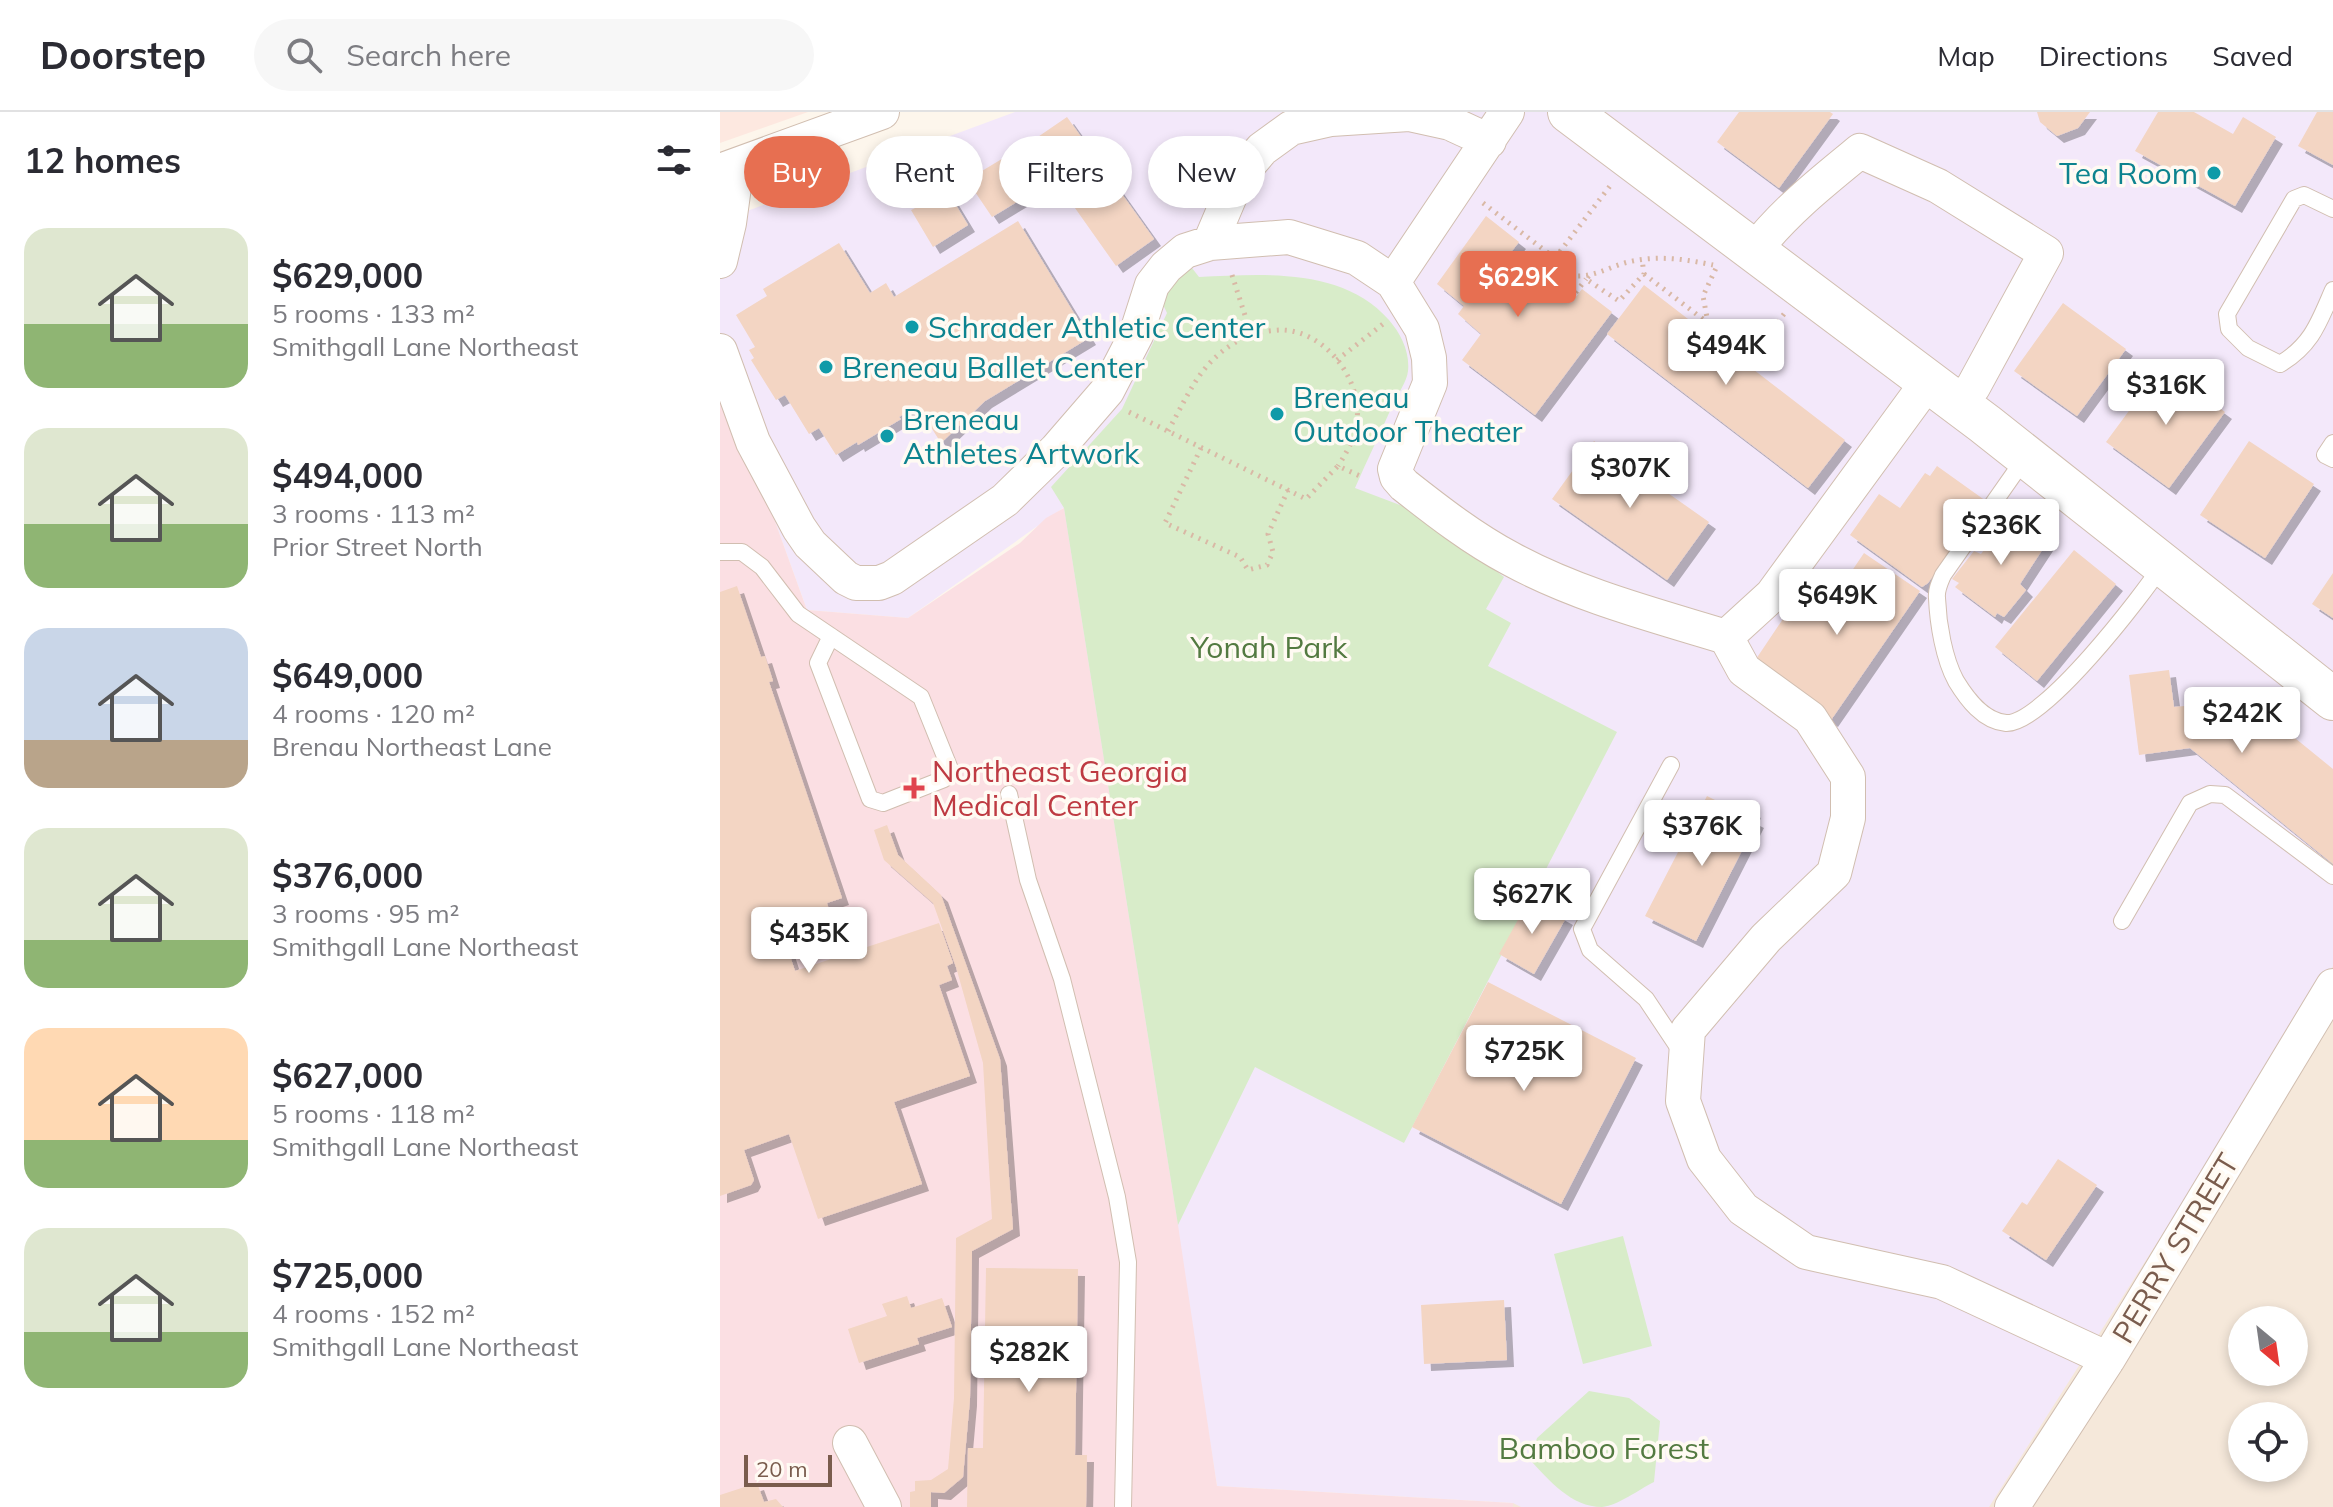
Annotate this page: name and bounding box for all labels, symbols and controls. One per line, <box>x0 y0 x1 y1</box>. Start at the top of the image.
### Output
search box <box>254 19 814 91</box>
text: Doorstep <box>40 31 206 79</box>
icon: search <box>282 33 326 77</box>
text: Search here <box>346 36 511 74</box>
text: Map <box>1937 38 1995 73</box>
text: Directions <box>2039 38 2168 73</box>
text: Saved <box>2212 38 2293 73</box>
chip: Buy <box>744 136 850 208</box>
chip: Rent <box>866 136 983 208</box>
chip: Filters <box>999 136 1132 208</box>
chip: New <box>1148 136 1265 208</box>
icon: filters <box>652 138 696 182</box>
text: 12 homes <box>24 139 181 182</box>
place label: Tea Room <box>2059 154 2198 192</box>
marker: Tea Room <box>2205 164 2223 182</box>
pin: $629K <box>1462 251 1574 319</box>
text: $629,000 <box>272 254 423 297</box>
icon: home <box>88 260 184 356</box>
text: $629K <box>1478 260 1558 293</box>
text: 5 rooms · 133 m² <box>272 297 475 330</box>
place label: Schrader Athletic Center <box>928 308 1265 346</box>
marker: Schrader Athletic Center <box>903 318 921 336</box>
pin: $494K <box>1670 319 1782 387</box>
text: $494K <box>1686 328 1766 361</box>
text: Smithgall Lane Northeast <box>272 330 578 363</box>
place label: Breneau Ballet Center <box>842 348 1145 386</box>
marker: Breneau Ballet Center <box>817 358 835 376</box>
pin: $316K <box>2110 359 2222 427</box>
text: $316K <box>2126 368 2206 401</box>
place label: Breneau Outdoor Theater <box>1293 378 1522 450</box>
place label: Breneau Athletes Artwork <box>903 400 1140 472</box>
marker: Breneau Outdoor Theater <box>1268 405 1286 423</box>
marker: Breneau Athletes Artwork <box>878 427 896 445</box>
pin: $307K <box>1574 442 1686 510</box>
text: $307K <box>1590 451 1670 484</box>
text: $494,000 <box>272 454 423 497</box>
icon: home <box>88 460 184 556</box>
text: 3 rooms · 113 m² <box>272 497 475 530</box>
pin: $236K <box>1945 499 2057 567</box>
text: $236K <box>1961 508 2041 541</box>
text: Prior Street North <box>272 530 483 563</box>
pin: $649K <box>1781 569 1893 637</box>
text: $649K <box>1797 578 1877 611</box>
park label: Yonah Park <box>1189 628 1348 666</box>
text: $649,000 <box>272 654 423 697</box>
icon: home <box>88 660 184 756</box>
pin: $242K <box>2186 687 2298 755</box>
text: $242K <box>2202 696 2282 729</box>
text: 4 rooms · 120 m² <box>272 697 475 730</box>
text: Brenau Northeast Lane <box>272 730 552 763</box>
place label: Northeast Georgia Medical Center <box>932 752 1188 824</box>
marker: Northeast Georgia Medical Center <box>903 777 925 799</box>
pin: $376K <box>1646 800 1758 868</box>
text: $376K <box>1662 809 1742 842</box>
text: $376,000 <box>272 854 423 897</box>
icon: home <box>88 860 184 956</box>
pin: $627K <box>1476 868 1588 936</box>
text: $627K <box>1492 877 1572 910</box>
text: 3 rooms · 95 m² <box>272 897 459 930</box>
pin: $435K <box>753 907 865 975</box>
text: $435K <box>769 916 849 949</box>
text: Smithgall Lane Northeast <box>272 930 578 963</box>
pin: $725K <box>1468 1025 1580 1093</box>
text: $725K <box>1484 1034 1564 1067</box>
text: $627,000 <box>272 1054 423 1097</box>
icon: home <box>88 1060 184 1156</box>
text: 5 rooms · 118 m² <box>272 1097 475 1130</box>
text: Smithgall Lane Northeast <box>272 1130 578 1163</box>
street label: PERRY STREET <box>2103 1146 2247 1350</box>
text: $725,000 <box>272 1254 423 1297</box>
icon: home <box>88 1260 184 1356</box>
text: 4 rooms · 152 m² <box>272 1297 475 1330</box>
north arrow <box>2228 1306 2308 1386</box>
map controls <box>2228 1306 2308 1482</box>
pin: $282K <box>973 1326 1085 1394</box>
text: Smithgall Lane Northeast <box>272 1330 578 1363</box>
text: $282K <box>989 1335 1069 1368</box>
button: locate <box>2228 1402 2308 1482</box>
park label: Bamboo Forest <box>1499 1429 1709 1467</box>
scale bar <box>744 1451 832 1487</box>
text: 20 m <box>756 1455 807 1483</box>

